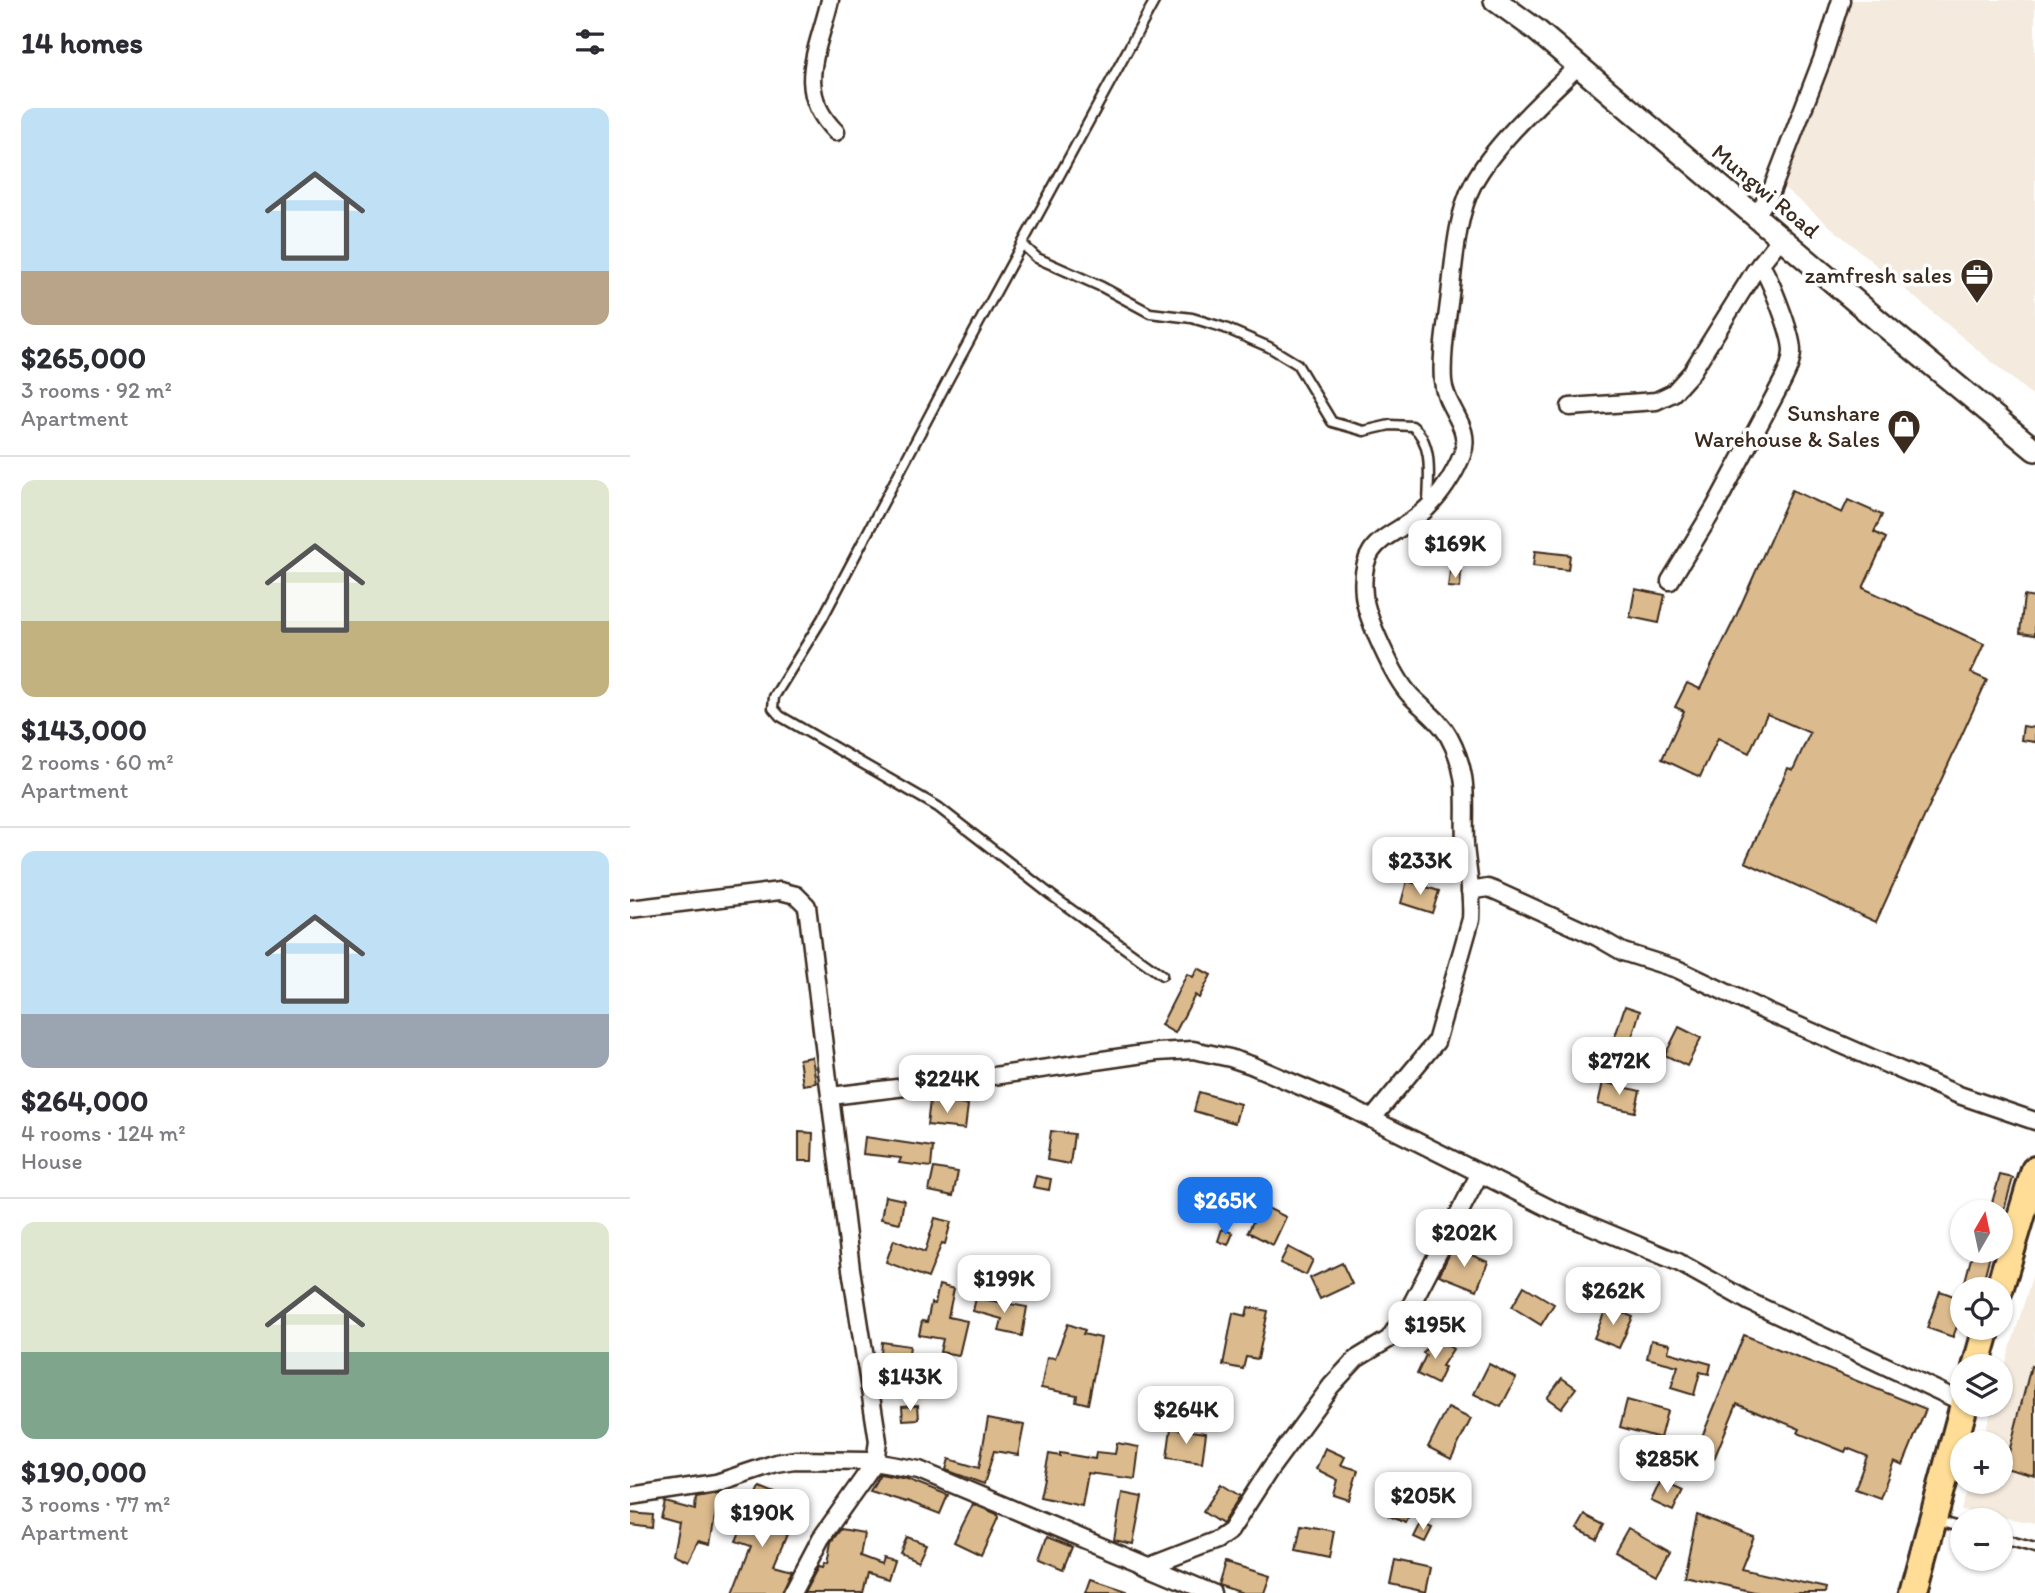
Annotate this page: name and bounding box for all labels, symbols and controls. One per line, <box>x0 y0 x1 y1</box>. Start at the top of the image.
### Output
icon: filters <box>571 23 609 61</box>
text: 14 homes <box>21 24 143 61</box>
street label: Mungwi Road <box>1706 138 1826 244</box>
icon: home <box>252 153 378 279</box>
office icon: zamfresh sales <box>1958 256 1996 305</box>
place label: zamfresh sales <box>1804 261 1952 289</box>
text: $265,000 <box>21 339 146 376</box>
text: 3 rooms · 92 m² <box>21 376 172 404</box>
place label: Sunshare Warehouse & Sales <box>1694 399 1880 453</box>
text: Apartment <box>21 404 128 432</box>
shop icon: Sunshare Warehouse & Sales <box>1885 407 1923 456</box>
pin: $169K <box>1406 520 1504 580</box>
icon: home <box>252 525 378 651</box>
text: $169K <box>1424 529 1486 557</box>
text: $143,000 <box>21 711 147 748</box>
text: 2 rooms · 60 m² <box>21 748 174 776</box>
text: Apartment <box>21 776 128 804</box>
pin: $233K <box>1371 838 1469 897</box>
text: $233K <box>1388 846 1452 874</box>
icon: home <box>252 896 378 1022</box>
pin: $272K <box>1570 1038 1668 1097</box>
text: $272K <box>1588 1046 1650 1074</box>
pin: $224K <box>898 1056 996 1115</box>
text: $224K <box>915 1064 979 1092</box>
text: $264,000 <box>21 1082 148 1119</box>
text: 4 rooms · 124 m² <box>21 1119 186 1147</box>
text: House <box>21 1147 83 1175</box>
pin: $265K <box>1176 1178 1274 1237</box>
text: $265K <box>1194 1186 1256 1214</box>
north arrow <box>1950 1200 2012 1264</box>
map controls <box>1950 1200 2013 1571</box>
pin: $202K <box>1415 1210 1513 1269</box>
text: $202K <box>1432 1218 1496 1246</box>
pin: $199K <box>955 1256 1053 1315</box>
text: $199K <box>973 1264 1035 1292</box>
icon: home <box>252 1267 378 1393</box>
pin: $262K <box>1564 1268 1662 1327</box>
text: $262K <box>1582 1276 1644 1304</box>
button: locate <box>1950 1277 2013 1340</box>
pin: $195K <box>1386 1302 1484 1361</box>
text: $195K <box>1404 1310 1466 1338</box>
pin: $143K <box>861 1354 959 1413</box>
button: layers <box>1950 1354 2013 1417</box>
text: $143K <box>878 1362 942 1390</box>
pin: $264K <box>1137 1386 1235 1446</box>
text: $264K <box>1154 1395 1218 1423</box>
button: + <box>1950 1431 2013 1494</box>
pin: $285K <box>1618 1436 1716 1495</box>
text: $285K <box>1635 1444 1699 1472</box>
text: $190,000 <box>21 1453 147 1490</box>
pin: $205K <box>1374 1472 1472 1532</box>
text: $205K <box>1391 1481 1455 1509</box>
text: 3 rooms · 77 m² <box>21 1490 171 1518</box>
pin: $190K <box>713 1490 811 1549</box>
text: $190K <box>730 1498 794 1526</box>
button: − <box>1950 1508 2013 1571</box>
text: Apartment <box>21 1518 128 1546</box>

